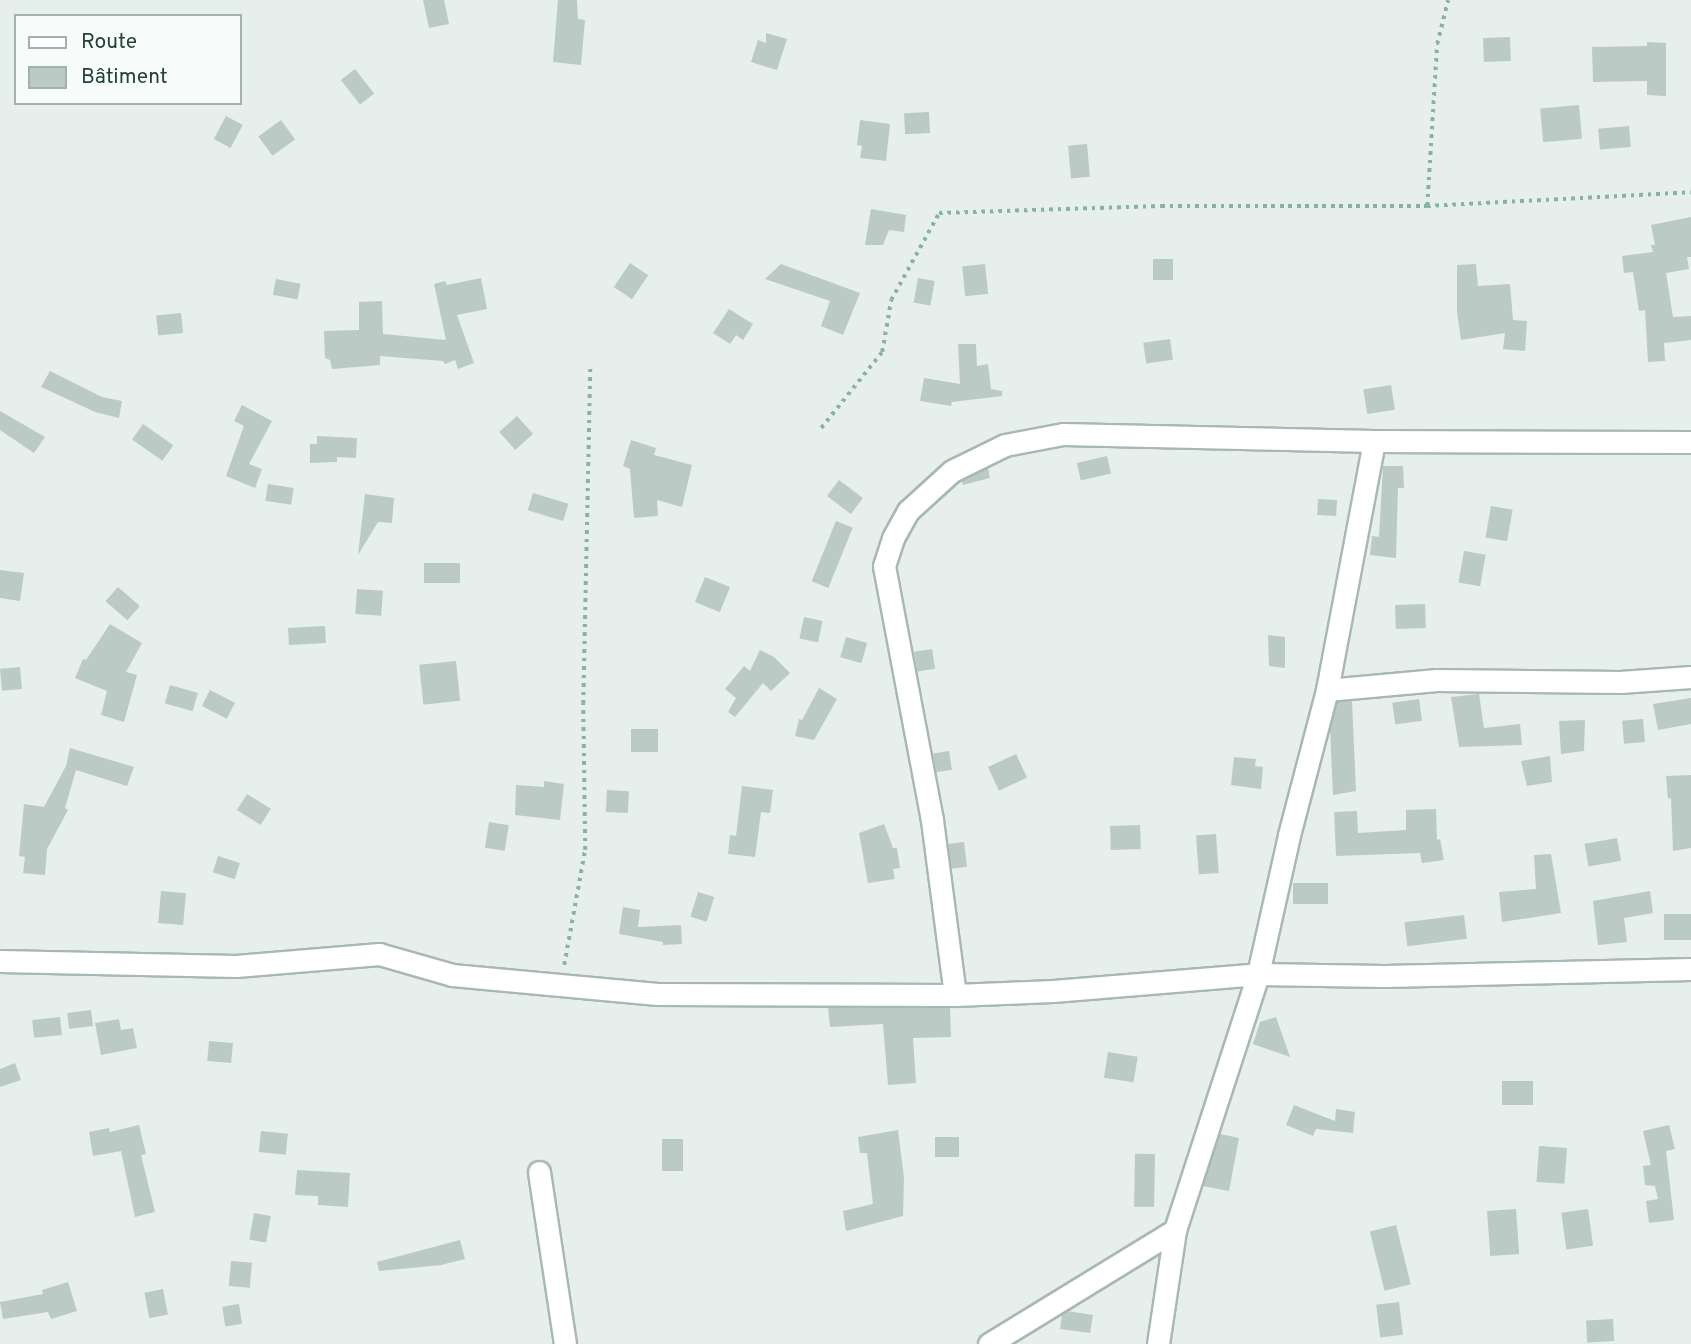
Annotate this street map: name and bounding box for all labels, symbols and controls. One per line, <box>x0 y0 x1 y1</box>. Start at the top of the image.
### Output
legend <box>14 14 242 105</box>
text: Route <box>81 29 137 56</box>
text: Bâtiment <box>81 64 168 91</box>

